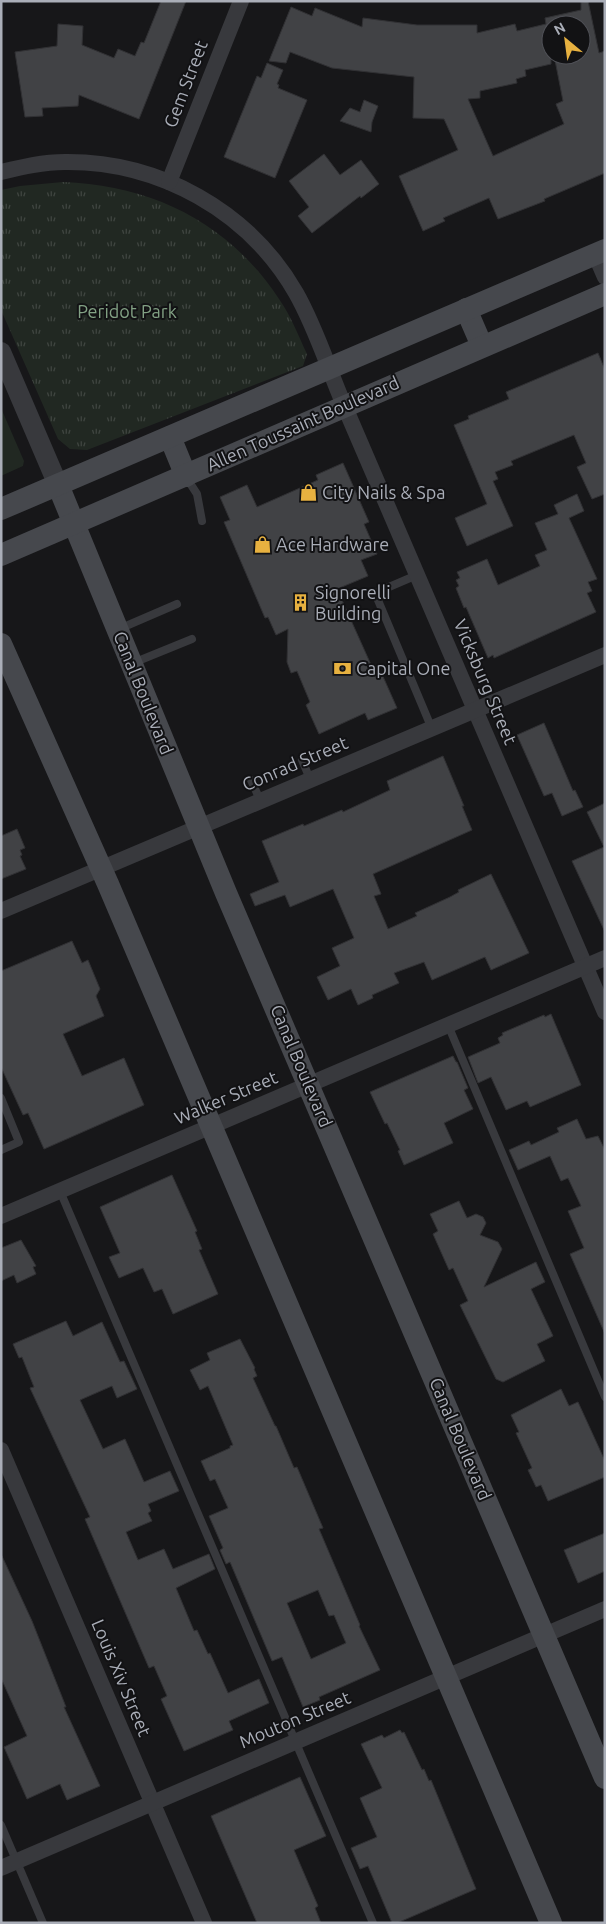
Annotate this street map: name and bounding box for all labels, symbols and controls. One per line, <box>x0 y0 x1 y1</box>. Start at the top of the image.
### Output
north arrow <box>541 15 591 65</box>
text: N <box>551 19 568 38</box>
street label: Gem Street <box>159 37 211 130</box>
park label: Peridot Park <box>77 301 177 321</box>
street label: Allen Toussaint Boulevard <box>203 372 402 475</box>
place label: City Nails & Spa <box>322 482 446 502</box>
shop icon: City Nails & Spa <box>298 483 318 503</box>
place label: Ace Hardware <box>276 534 389 554</box>
shop icon: Ace Hardware <box>252 535 272 555</box>
place label: Signorelli Building <box>315 582 391 623</box>
building icon: Signorelli Building <box>291 593 311 613</box>
street label: Vicksburg Street <box>451 616 521 747</box>
street label: Canal Boulevard <box>110 628 178 757</box>
place label: Capital One <box>356 658 451 678</box>
bank icon: Capital One <box>332 659 352 679</box>
street label: Conrad Street <box>239 732 350 794</box>
street label: Canal Boulevard <box>267 1001 337 1130</box>
street label: Walker Street <box>171 1066 280 1128</box>
street label: Canal Boulevard <box>426 1374 496 1503</box>
street label: Louis Xiv Street <box>88 1616 156 1739</box>
street label: Mouton Street <box>236 1687 353 1751</box>

